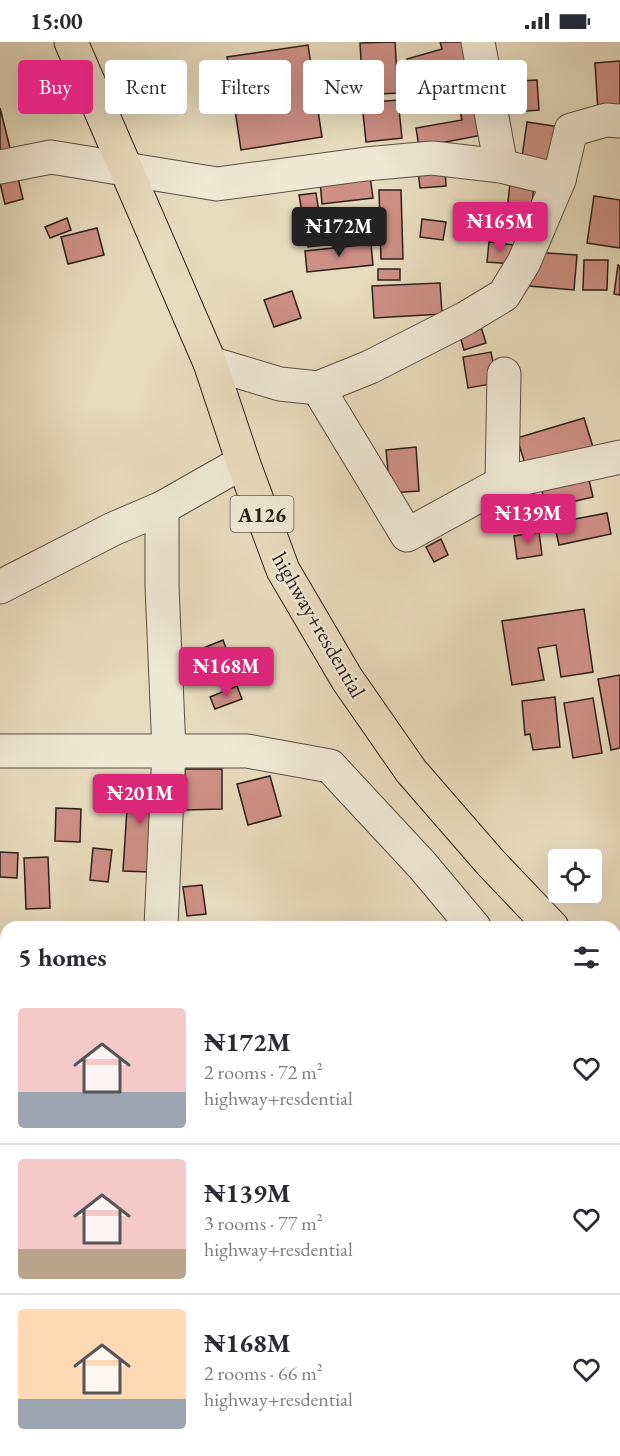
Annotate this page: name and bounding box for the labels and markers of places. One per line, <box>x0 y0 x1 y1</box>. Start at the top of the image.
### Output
pin: ₦165M <box>458 202 542 253</box>
pin: ₦172M <box>297 207 381 258</box>
pin: ₦139M <box>486 494 570 545</box>
pin: ₦168M <box>184 647 268 698</box>
pin: ₦201M <box>98 774 182 825</box>

